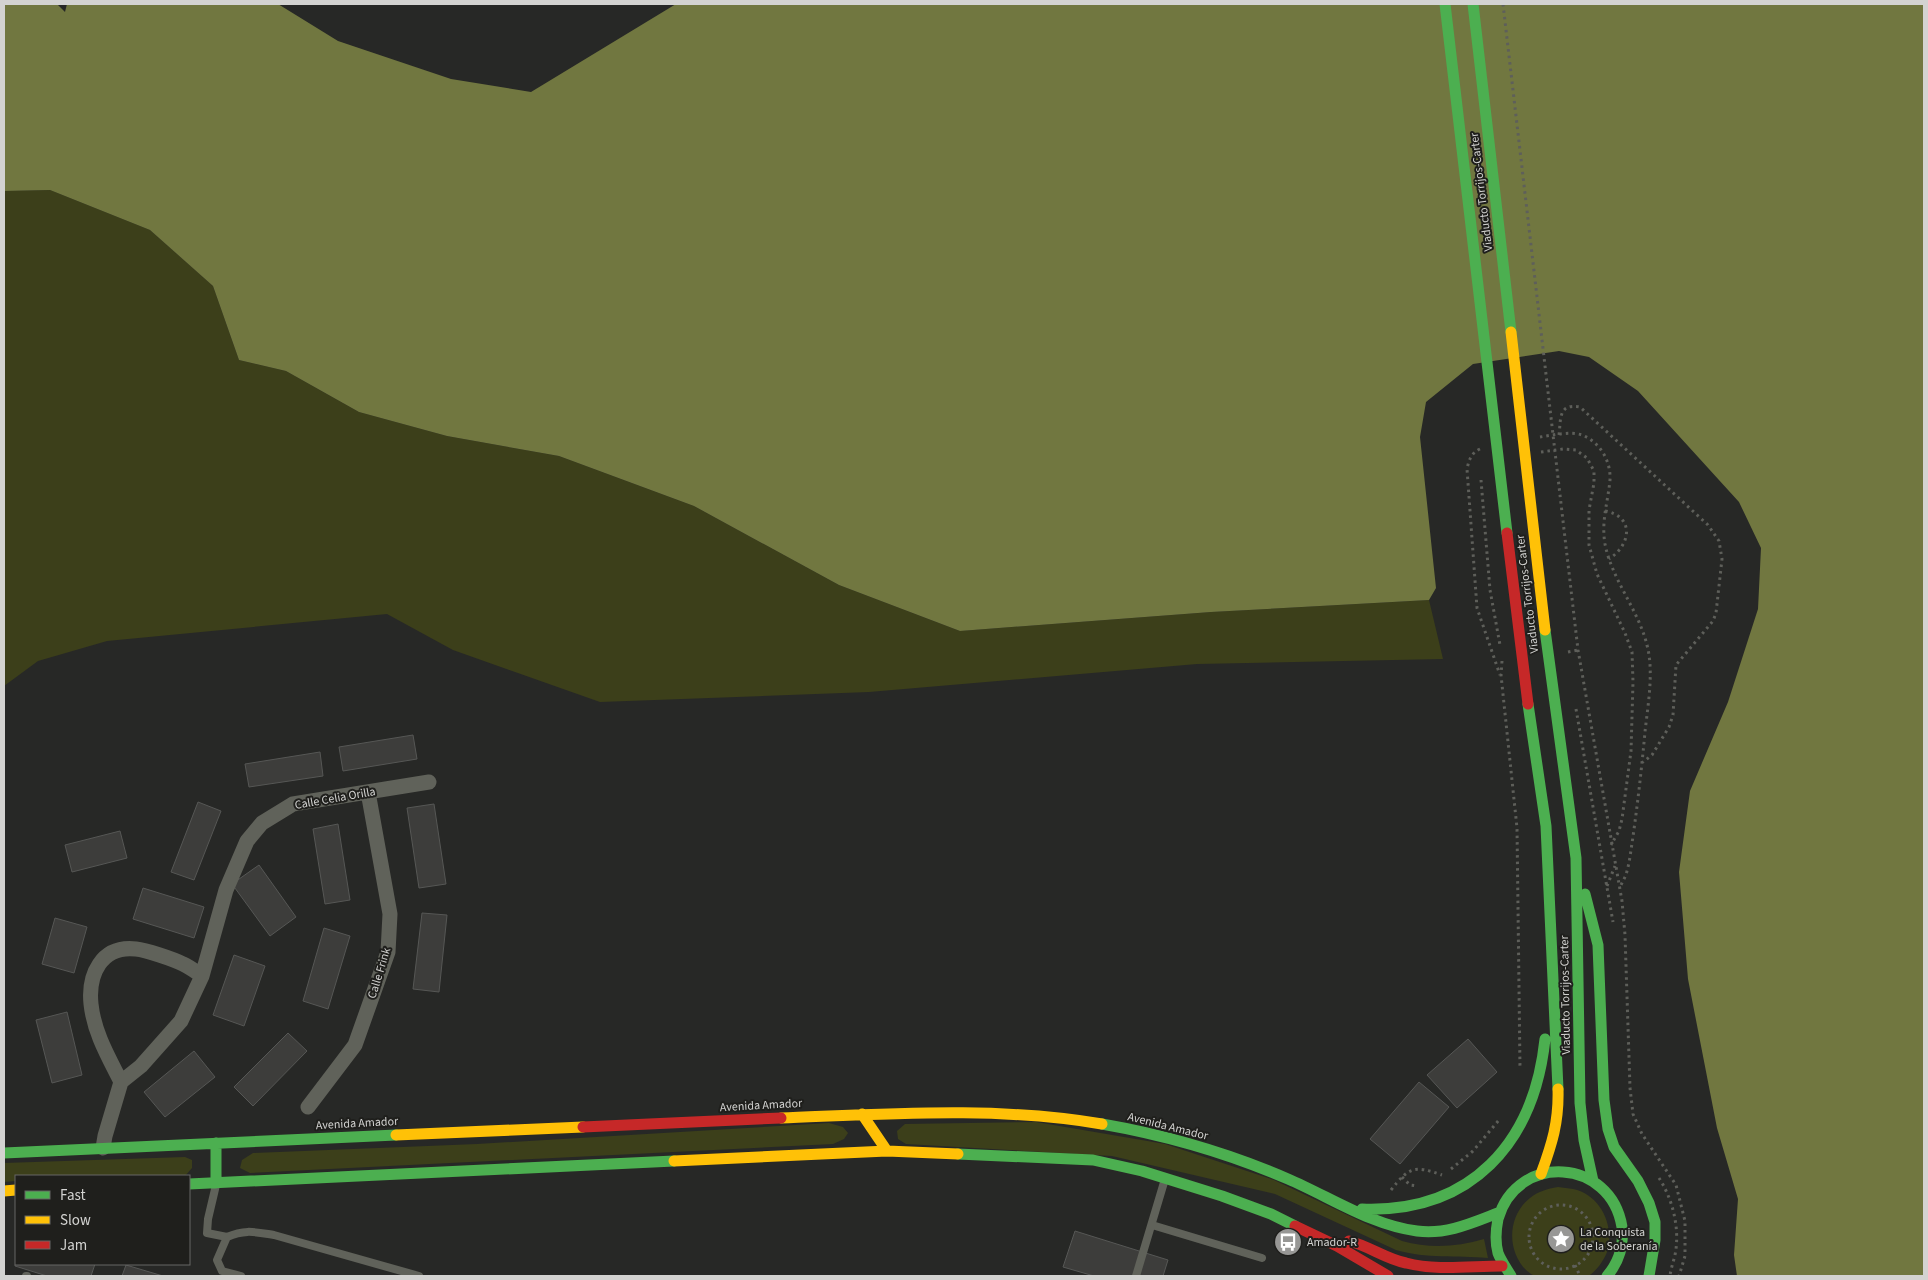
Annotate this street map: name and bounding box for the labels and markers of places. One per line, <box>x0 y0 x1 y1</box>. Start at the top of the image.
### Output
place icon: La Conquista de la Soberanía <box>1546 1224 1576 1254</box>
place label: La Conquista de la Soberanía <box>1580 1224 1658 1255</box>
bus stop icon: Amador-R <box>1273 1227 1303 1257</box>
place label: Amador-R <box>1307 1234 1357 1251</box>

